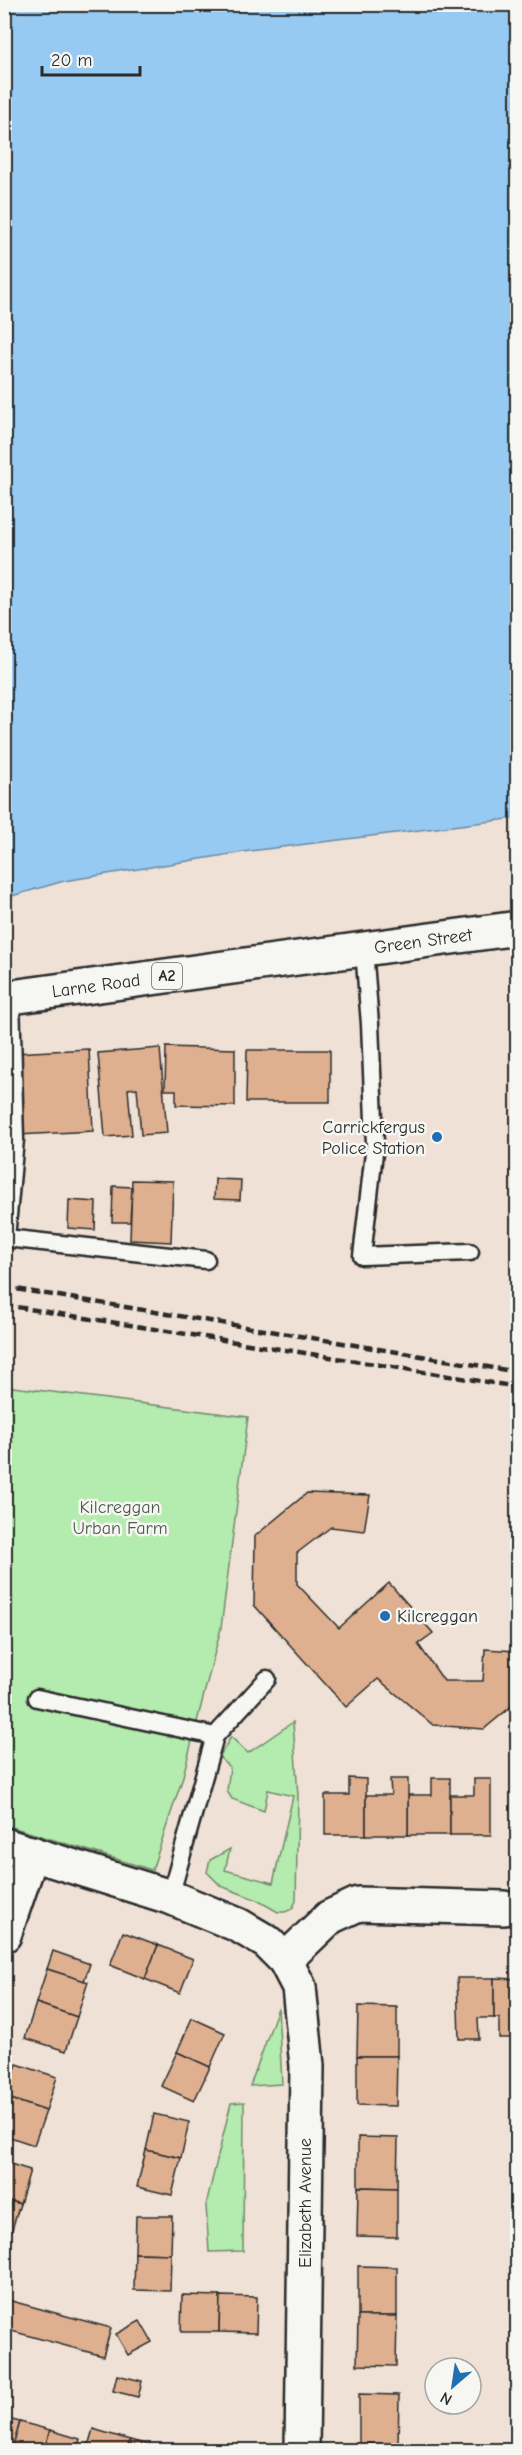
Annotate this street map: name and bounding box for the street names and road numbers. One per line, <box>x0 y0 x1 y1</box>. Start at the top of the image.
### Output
street label: Green Street <box>373 924 474 958</box>
road number: A2 <box>152 963 182 989</box>
street label: Larne Road <box>51 969 142 1002</box>
street label: Elizabeth Avenue <box>295 2138 316 2268</box>

